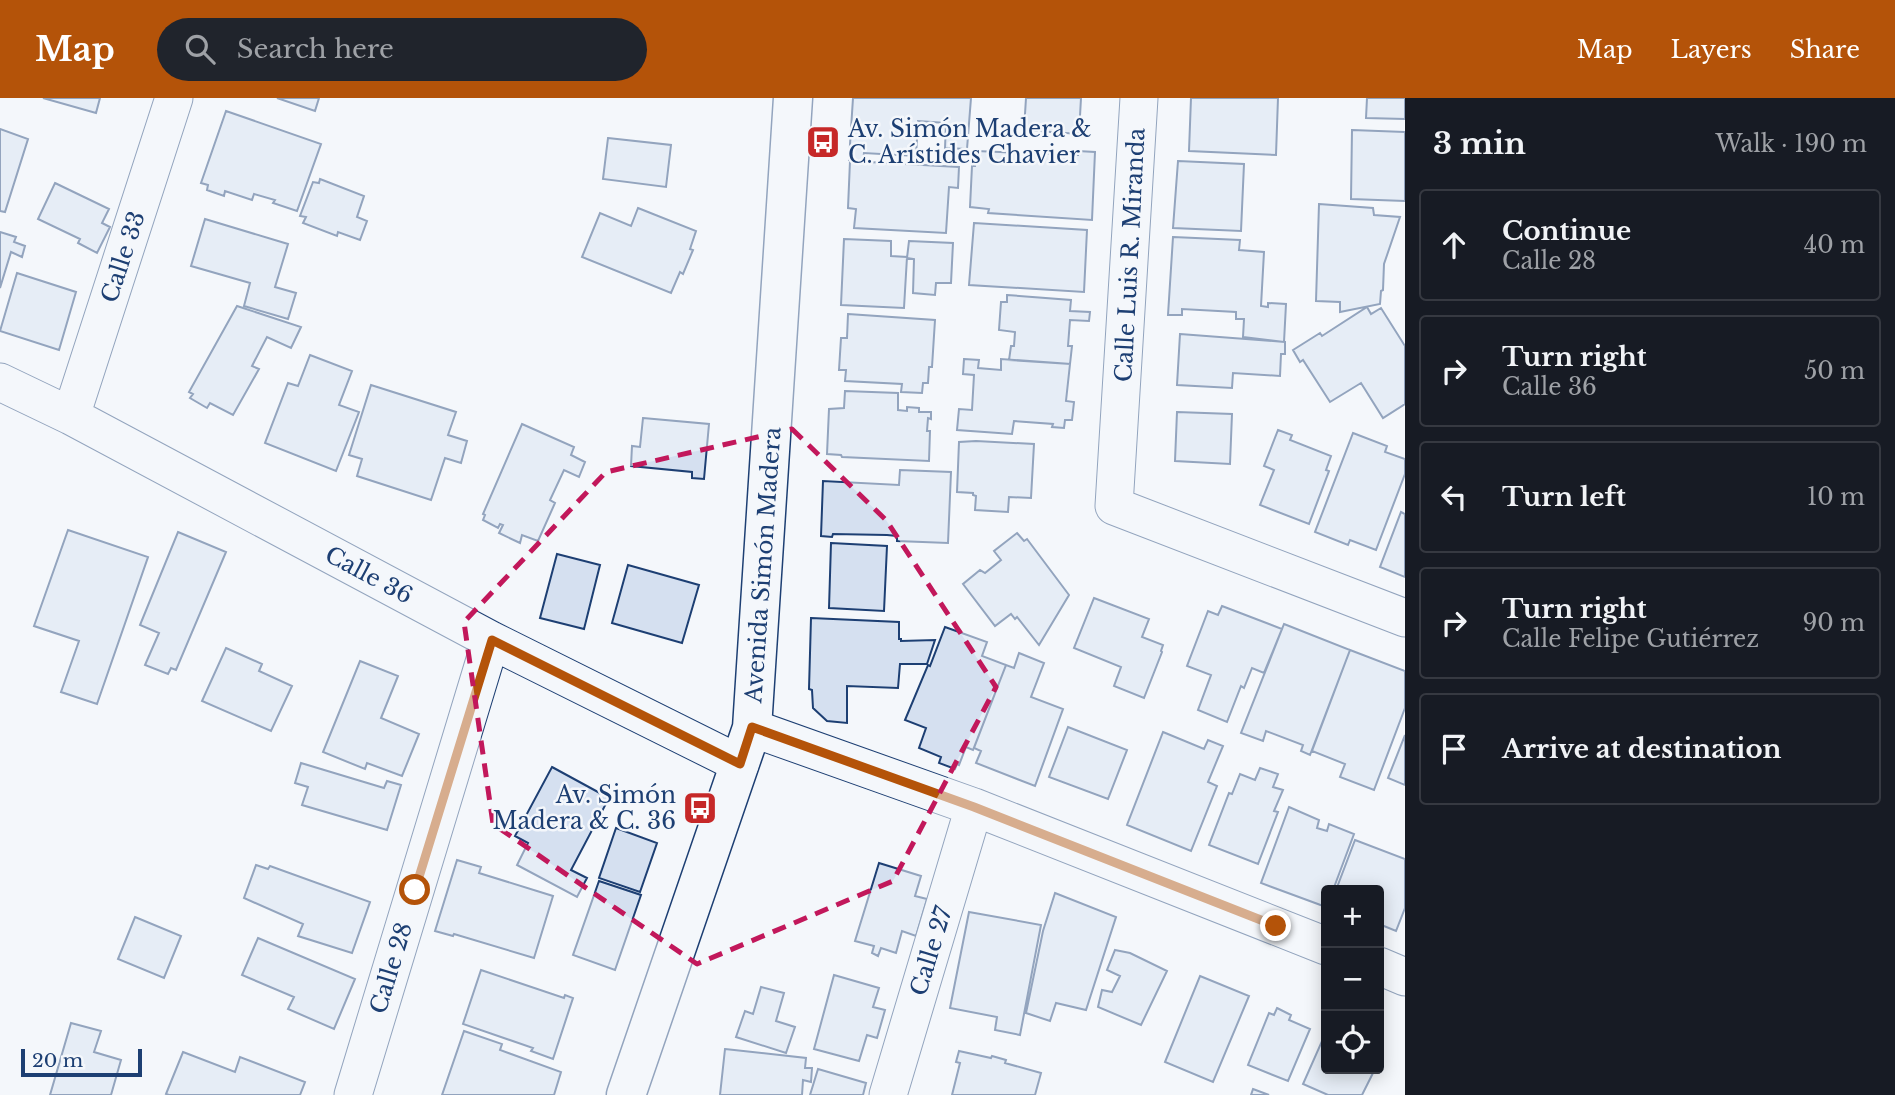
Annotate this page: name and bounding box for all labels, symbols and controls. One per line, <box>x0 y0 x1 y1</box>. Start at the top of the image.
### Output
search box <box>157 18 647 81</box>
text: Map <box>35 29 115 70</box>
icon: search <box>181 30 219 68</box>
text: Search here <box>237 33 394 65</box>
text: Map <box>1577 35 1633 64</box>
text: Layers <box>1671 35 1752 64</box>
text: Share <box>1790 35 1860 64</box>
place label: Av. Simón Madera & C. Arístides Chavier <box>847 115 1092 169</box>
bus stop icon: Av. Simón Madera & C. Arístides Chavier <box>804 123 842 161</box>
text: 3 min <box>1433 125 1526 162</box>
street label: Calle Luis R. Miranda <box>1109 127 1151 383</box>
text: Walk · 190 m <box>1715 130 1867 158</box>
street label: Calle 33 <box>95 208 151 306</box>
text: Continue <box>1502 215 1631 247</box>
icon: ahead <box>1435 226 1473 264</box>
text: 40 m <box>1804 231 1865 259</box>
text: Calle 28 <box>1502 247 1596 275</box>
text: Turn right <box>1502 341 1647 373</box>
icon: right <box>1435 352 1473 390</box>
text: 50 m <box>1804 357 1865 385</box>
text: Calle 36 <box>1502 373 1597 401</box>
street label: Avenida Simón Madera <box>739 426 787 705</box>
icon: left <box>1435 478 1473 516</box>
text: Turn left <box>1502 481 1626 513</box>
text: 10 m <box>1807 483 1865 511</box>
street label: Calle 36 <box>321 540 417 610</box>
text: Turn right <box>1502 593 1647 625</box>
icon: right <box>1435 604 1473 642</box>
text: 90 m <box>1803 609 1865 637</box>
text: Calle Felipe Gutiérrez <box>1502 625 1759 653</box>
icon: arrive <box>1435 730 1473 768</box>
text: Arrive at destination <box>1502 733 1782 765</box>
place label: Av. Simón Madera & C. 36 <box>493 781 676 835</box>
bus stop icon: Av. Simón Madera & C. 36 <box>681 789 719 827</box>
route start <box>399 874 430 905</box>
map controls <box>1321 885 1384 1074</box>
button: + <box>1321 885 1384 948</box>
street label: Calle 27 <box>904 903 958 999</box>
route end <box>1260 910 1291 941</box>
street label: Calle 28 <box>364 919 418 1017</box>
button: − <box>1321 948 1384 1011</box>
button: locate <box>1321 1011 1384 1074</box>
scale bar <box>21 1046 142 1078</box>
text: 20 m <box>32 1049 83 1072</box>

